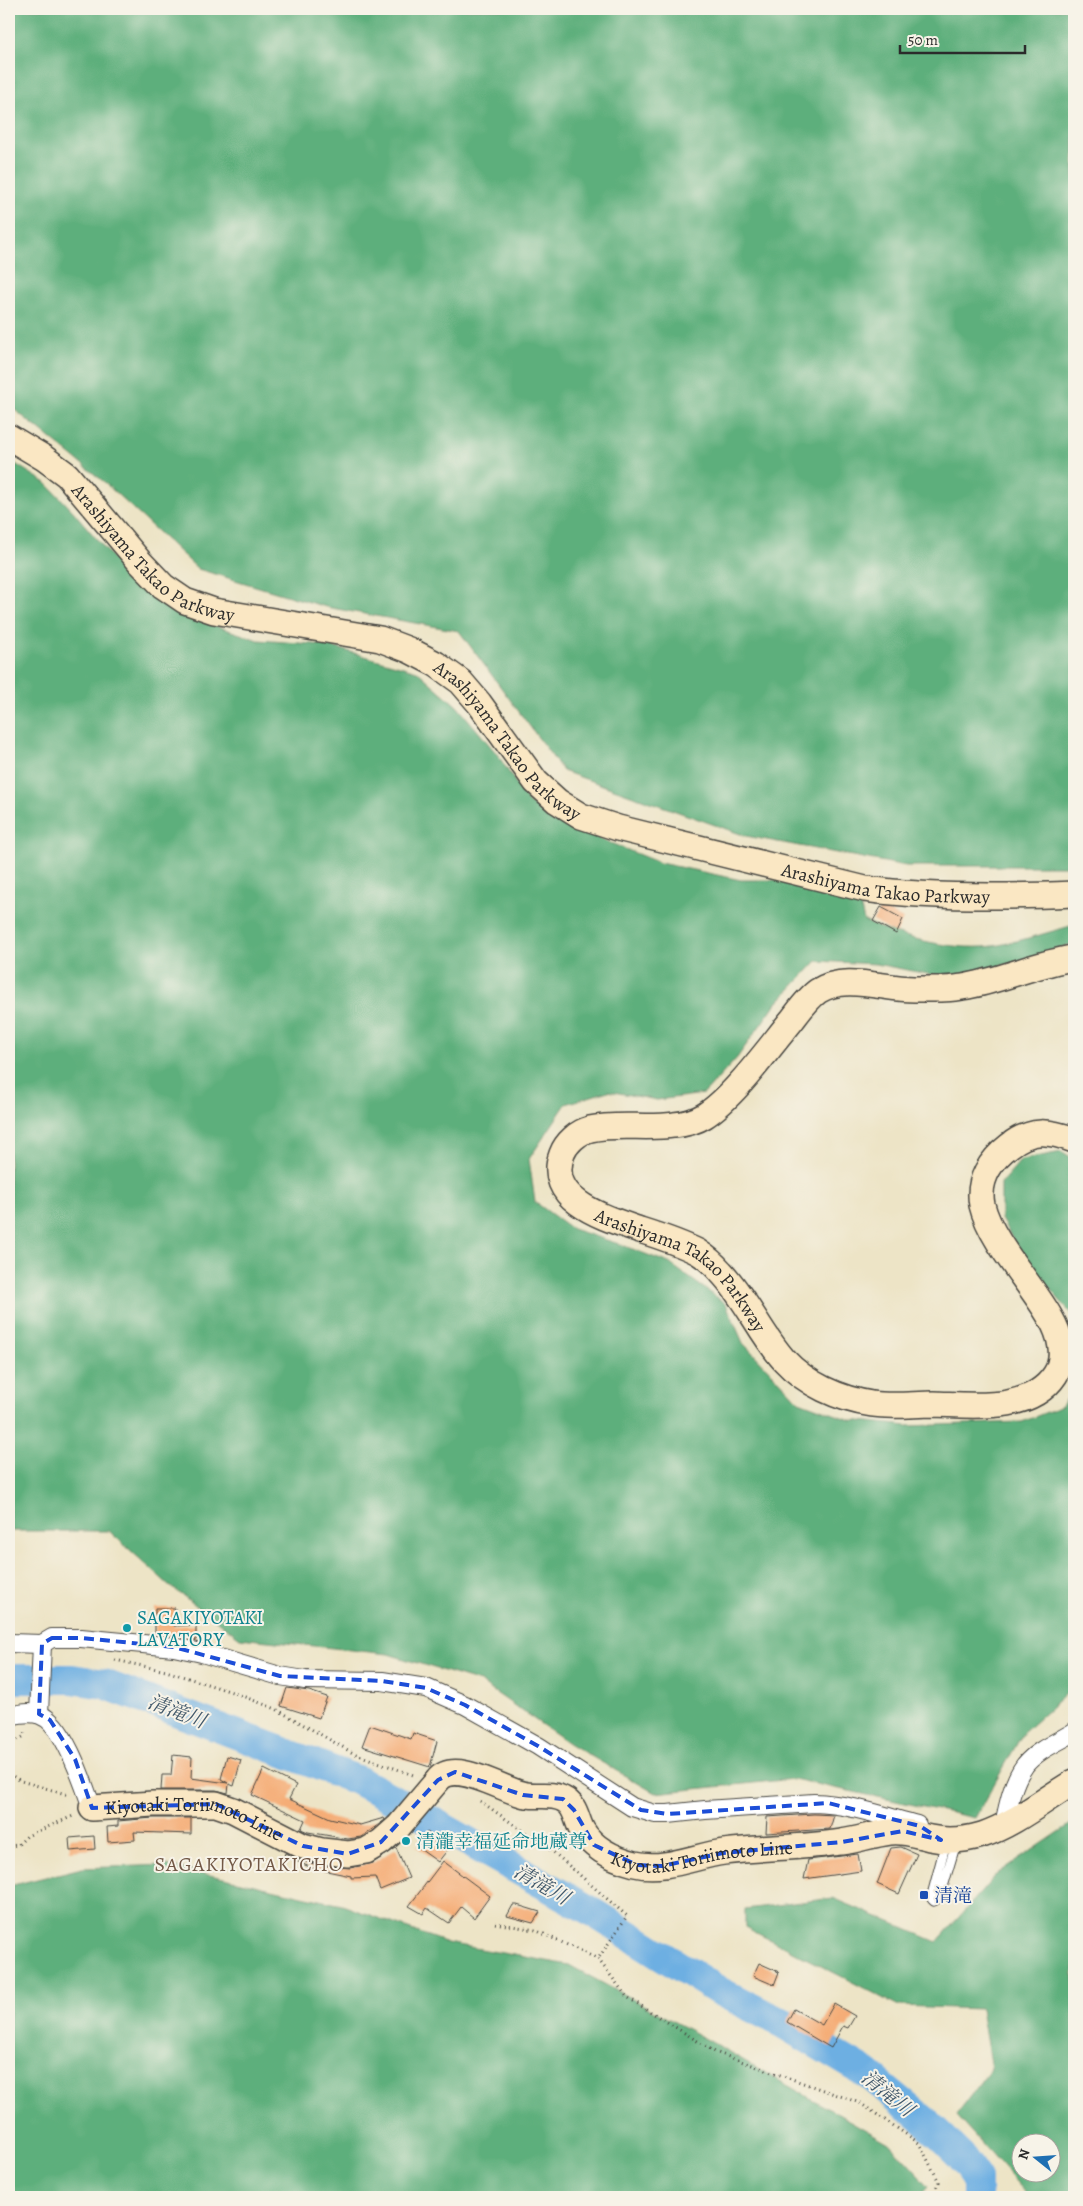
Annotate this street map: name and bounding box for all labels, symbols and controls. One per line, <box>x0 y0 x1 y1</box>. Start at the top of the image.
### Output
scale bar <box>900 22 1026 54</box>
text: 50 m <box>908 30 938 50</box>
street label: Arashiyama Takao Parkway <box>65 477 237 628</box>
street label: Arashiyama Takao Parkway <box>427 654 586 827</box>
street label: Arashiyama Takao Parkway <box>778 857 990 910</box>
street label: Arashiyama Takao Parkway <box>589 1202 772 1338</box>
place label: SAGAKIYOTAKI LAVATORY <box>137 1605 263 1653</box>
marker: SAGAKIYOTAKI LAVATORY <box>121 1622 133 1634</box>
water label: 清滝川 <box>144 1688 212 1736</box>
street label: Kiyotaki Toriimoto Line <box>104 1791 287 1848</box>
place label: 清瀧幸福延命地蔵尊 <box>416 1829 587 1855</box>
marker: 清瀧幸福延命地蔵尊 <box>400 1835 412 1847</box>
street label: Kiyotaki Toriimoto Line <box>607 1835 794 1880</box>
district label: SAGAKIYOTAKICHO <box>154 1851 344 1878</box>
water label: 清滝川 <box>509 1858 576 1912</box>
place label: 清滝 <box>934 1883 972 1909</box>
marker: 清滝 <box>918 1889 930 1901</box>
water label: 清滝川 <box>856 2064 921 2124</box>
north arrow <box>1010 2134 1060 2184</box>
text: N <box>1013 2147 1035 2162</box>

